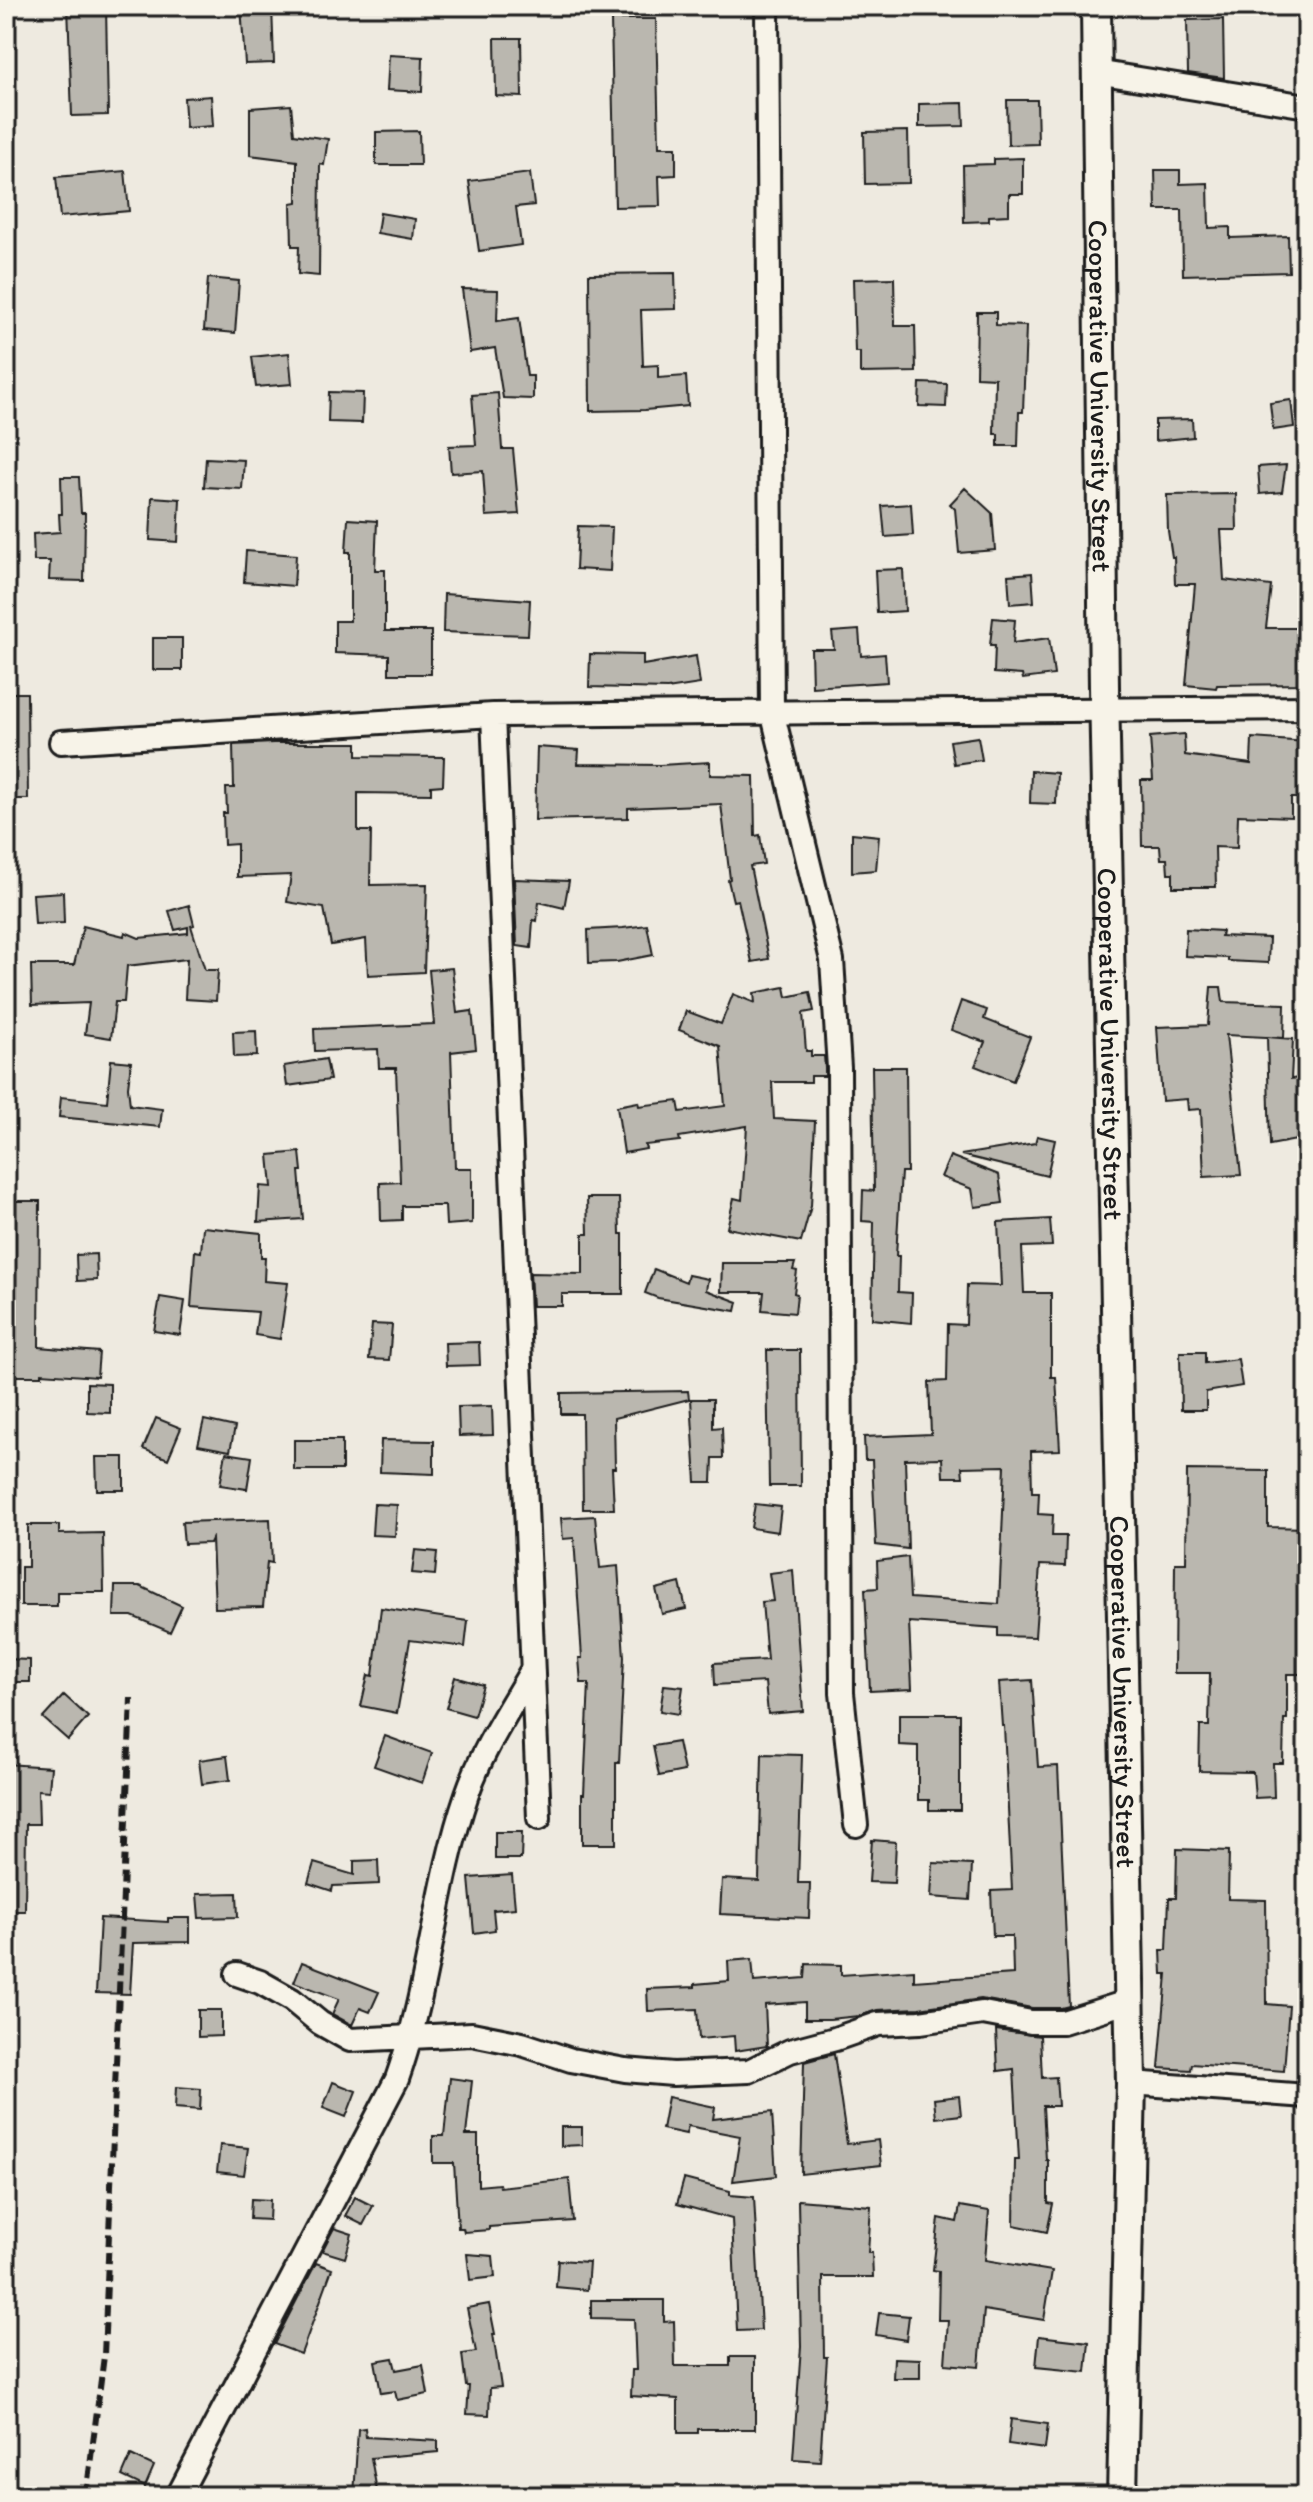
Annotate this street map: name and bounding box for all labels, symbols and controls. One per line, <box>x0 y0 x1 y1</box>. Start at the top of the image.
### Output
street label: Cooperative University Street <box>1082 219 1120 573</box>
street label: Cooperative University Street <box>1090 867 1131 1221</box>
street label: Cooperative University Street <box>1103 1515 1144 1868</box>

